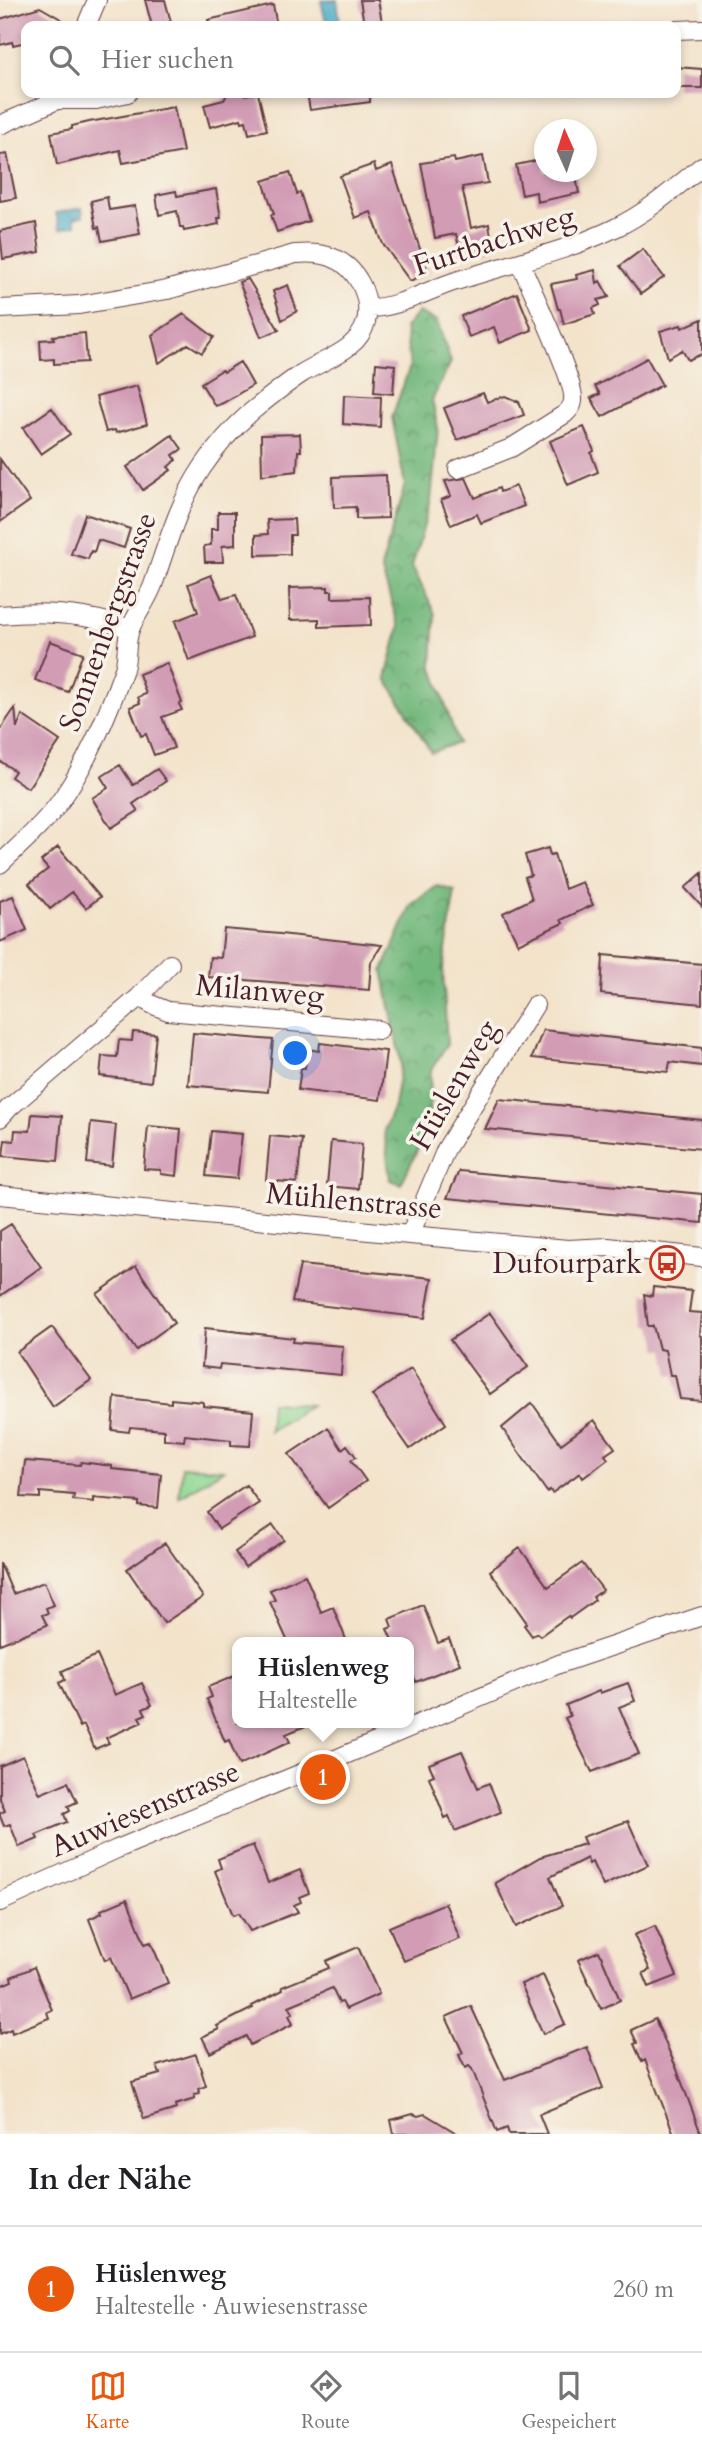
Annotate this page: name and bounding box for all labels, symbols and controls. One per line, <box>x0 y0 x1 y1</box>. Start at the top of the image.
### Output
search box <box>21 21 681 98</box>
icon: search <box>45 41 83 79</box>
text: Hier suchen <box>101 42 234 77</box>
north arrow <box>534 119 597 182</box>
street label: Furtbachweg <box>408 196 580 286</box>
street label: Sonnenbergstrasse <box>49 507 167 737</box>
street label: Milanweg <box>194 965 326 1017</box>
street label: Hüslenweg <box>400 1012 508 1158</box>
your location <box>278 1036 312 1070</box>
street label: Mühlenstrasse <box>264 1173 444 1229</box>
place label: Dufourpark <box>492 1243 642 1284</box>
bus stop icon: Dufourpark <box>648 1244 686 1282</box>
popup <box>232 1637 414 1728</box>
text: Hüslenweg <box>257 1650 389 1685</box>
text: Haltestelle <box>257 1685 358 1716</box>
street label: Auwiesenstrasse <box>44 1751 246 1867</box>
pin: 1 <box>300 1751 346 1803</box>
text: In der Nähe <box>28 2159 192 2200</box>
text: Hüslenweg <box>95 2256 226 2291</box>
text: 1 <box>45 2274 57 2305</box>
text: 260 m <box>613 2274 674 2305</box>
text: Haltestelle · Auwiesenstrasse <box>95 2291 368 2322</box>
tab: Karte <box>86 2367 130 2435</box>
tab: Route <box>301 2367 350 2435</box>
tab: Gespeichert <box>521 2367 616 2435</box>

